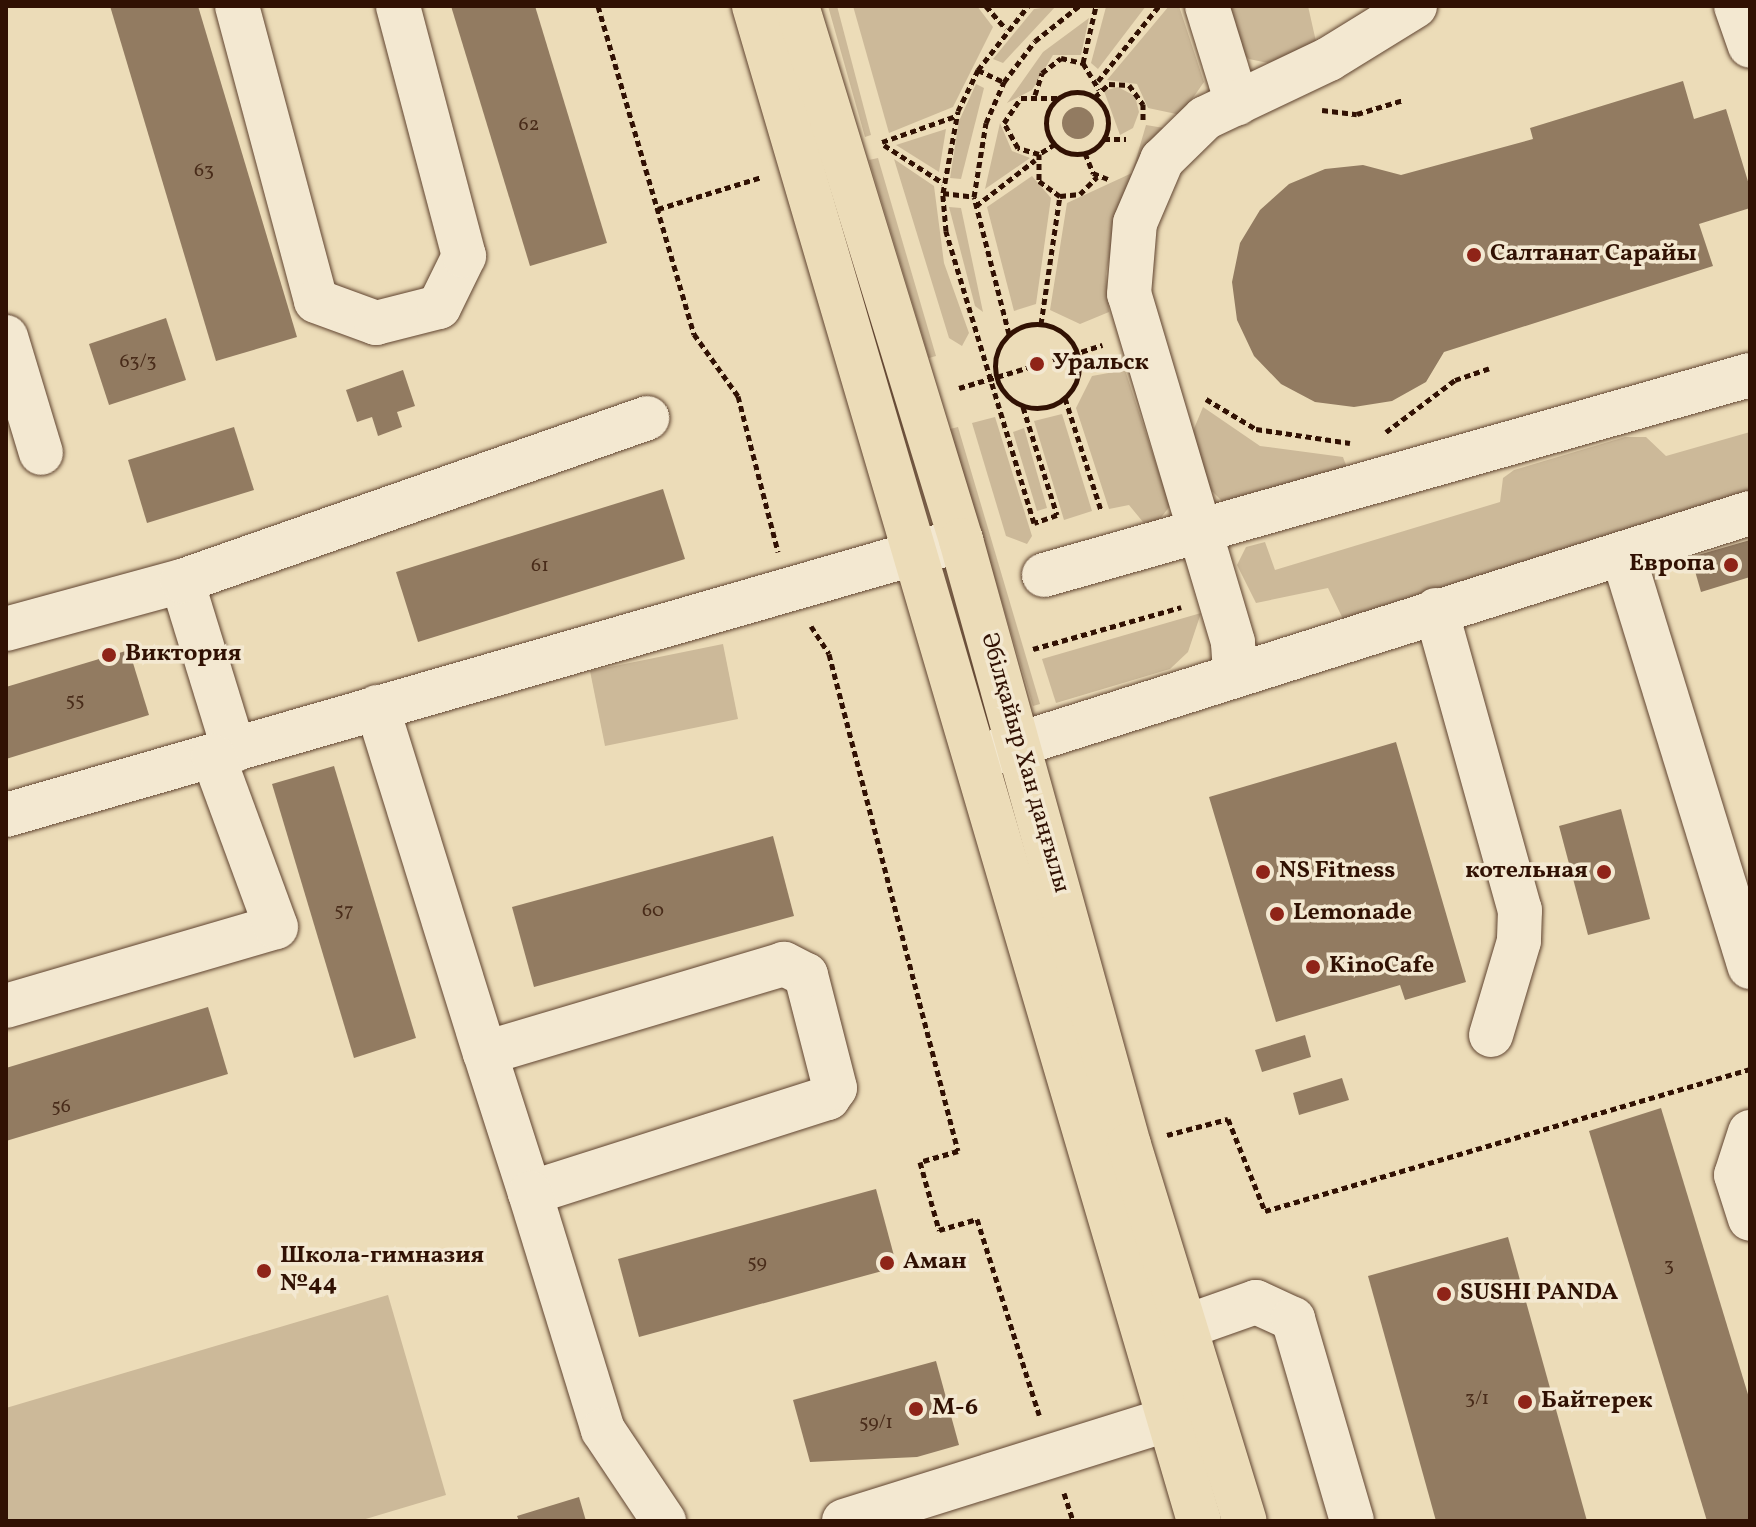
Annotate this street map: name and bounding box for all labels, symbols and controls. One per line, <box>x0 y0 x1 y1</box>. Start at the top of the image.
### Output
house number: 62 <box>519 113 539 137</box>
house number: 63 <box>194 159 214 183</box>
place label: Салтанат Сарайы <box>1490 241 1697 269</box>
marker: Салтанат Сарайы <box>1465 246 1483 264</box>
house number: 63/3 <box>119 350 157 374</box>
place label: Уральск <box>1053 350 1149 378</box>
marker: Уральск <box>1028 355 1046 373</box>
place label: Европа <box>1629 551 1715 579</box>
house number: 61 <box>531 554 549 578</box>
marker: Европа <box>1722 556 1740 574</box>
street label: Әбілқайыр Хан даңғылы <box>973 630 1075 896</box>
place label: Виктория <box>125 641 241 669</box>
marker: Виктория <box>100 646 118 664</box>
house number: 55 <box>65 689 85 713</box>
place label: NS Fitness <box>1279 858 1395 886</box>
place label: котельная <box>1465 858 1588 886</box>
marker: NS Fitness <box>1254 863 1272 881</box>
marker: котельная <box>1595 863 1613 881</box>
house number: 57 <box>334 899 354 923</box>
house number: 60 <box>642 899 664 923</box>
place label: Lemonade <box>1293 900 1412 928</box>
marker: Lemonade <box>1268 905 1286 923</box>
place label: KinoCafe <box>1329 953 1434 981</box>
marker: KinoCafe <box>1304 958 1322 976</box>
house number: 56 <box>51 1095 71 1119</box>
place label: Школа-гимназия №44 <box>280 1243 484 1299</box>
place label: Аман <box>903 1249 967 1277</box>
house number: 59 <box>747 1251 767 1275</box>
marker: Аман <box>878 1254 896 1272</box>
house number: 3 <box>1664 1254 1674 1278</box>
marker: Школа-гимназия №44 <box>255 1262 273 1280</box>
place label: SUSHI PANDA <box>1460 1280 1618 1308</box>
marker: SUSHI PANDA <box>1435 1285 1453 1303</box>
house number: 3/1 <box>1465 1387 1489 1411</box>
place label: Байтерек <box>1541 1388 1653 1416</box>
marker: Байтерек <box>1516 1393 1534 1411</box>
place label: M-6 <box>932 1395 978 1423</box>
marker: M-6 <box>907 1400 925 1418</box>
house number: 59/1 <box>859 1411 893 1435</box>

